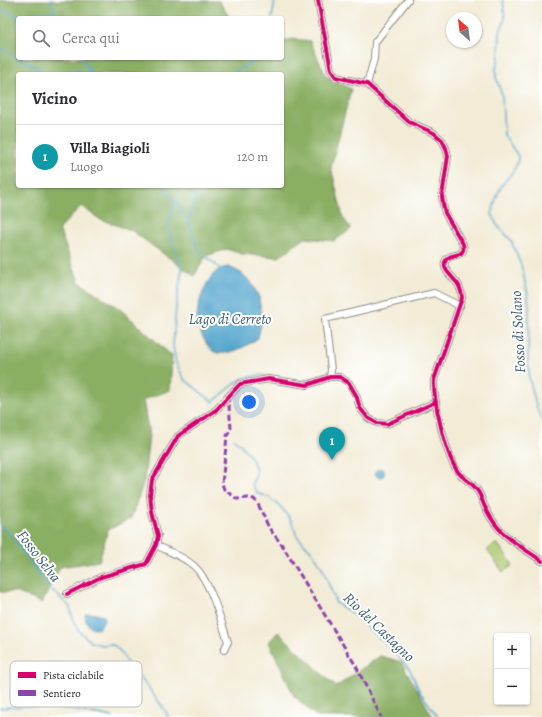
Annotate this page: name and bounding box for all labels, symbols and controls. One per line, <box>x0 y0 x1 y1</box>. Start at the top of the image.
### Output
north arrow <box>446 12 482 48</box>
search box <box>16 16 284 60</box>
icon: search <box>30 27 52 49</box>
text: Cerca qui <box>62 28 120 48</box>
text: Vicino <box>32 87 77 110</box>
text: Villa Biagioli <box>70 138 150 158</box>
text: 1 <box>43 148 47 165</box>
text: 120 m <box>237 148 268 165</box>
text: Luogo <box>70 158 103 175</box>
water label: Fosso di Solano <box>506 290 530 374</box>
water label: Lago di Cerreto <box>189 309 271 329</box>
your location <box>239 392 259 412</box>
pin: 1 <box>319 427 345 460</box>
water label: Fosso Selva <box>12 526 66 586</box>
water label: Rio del Castagno <box>339 588 419 666</box>
map controls <box>494 633 530 705</box>
button: + <box>494 633 530 669</box>
legend <box>10 661 142 707</box>
text: Pista ciclabile <box>43 668 104 683</box>
button: − <box>494 669 530 705</box>
text: Sentiero <box>43 686 81 701</box>

